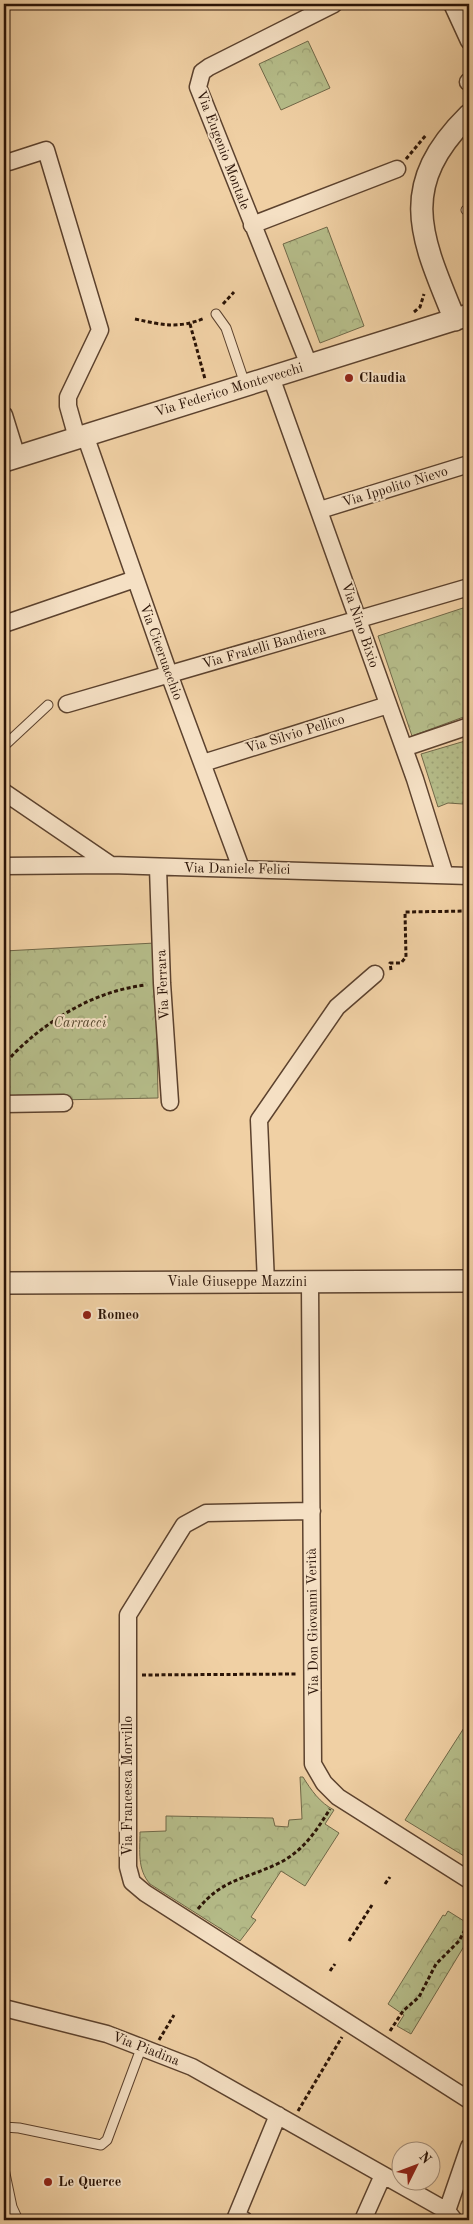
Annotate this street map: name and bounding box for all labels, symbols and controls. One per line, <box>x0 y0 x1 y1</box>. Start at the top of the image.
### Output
street label: Via Eugenio Montale <box>194 88 252 212</box>
street label: Via Federico Montevecchi <box>153 361 305 419</box>
place label: Claudia <box>359 371 406 385</box>
marker: Claudia <box>343 372 355 384</box>
street label: Via Ippolito Nievo <box>340 464 450 510</box>
street label: Via Nino Bixio <box>339 581 381 670</box>
street label: Via Ciceruacchio <box>137 602 185 702</box>
street label: Via Fratelli Bandiera <box>201 623 327 671</box>
street label: Via Silvio Pellico <box>244 712 346 756</box>
street label: Via Daniele Felici <box>183 861 291 877</box>
street label: Via Ferrara <box>154 949 172 1021</box>
park label: Carracci <box>54 1016 107 1030</box>
street label: Viale Giuseppe Mazzini <box>167 1275 307 1289</box>
place label: Romeo <box>97 1308 139 1322</box>
marker: Romeo <box>81 1309 93 1321</box>
street label: Via Don Giovanni Verità <box>305 1548 321 1696</box>
street label: Via Francesca Morvillo <box>121 1716 135 1856</box>
street label: Via Piadina <box>111 2030 182 2068</box>
north arrow <box>390 2142 440 2192</box>
text: N <box>416 2149 434 2167</box>
place label: Le Querce <box>58 2175 121 2189</box>
marker: Le Querce <box>42 2176 54 2188</box>

